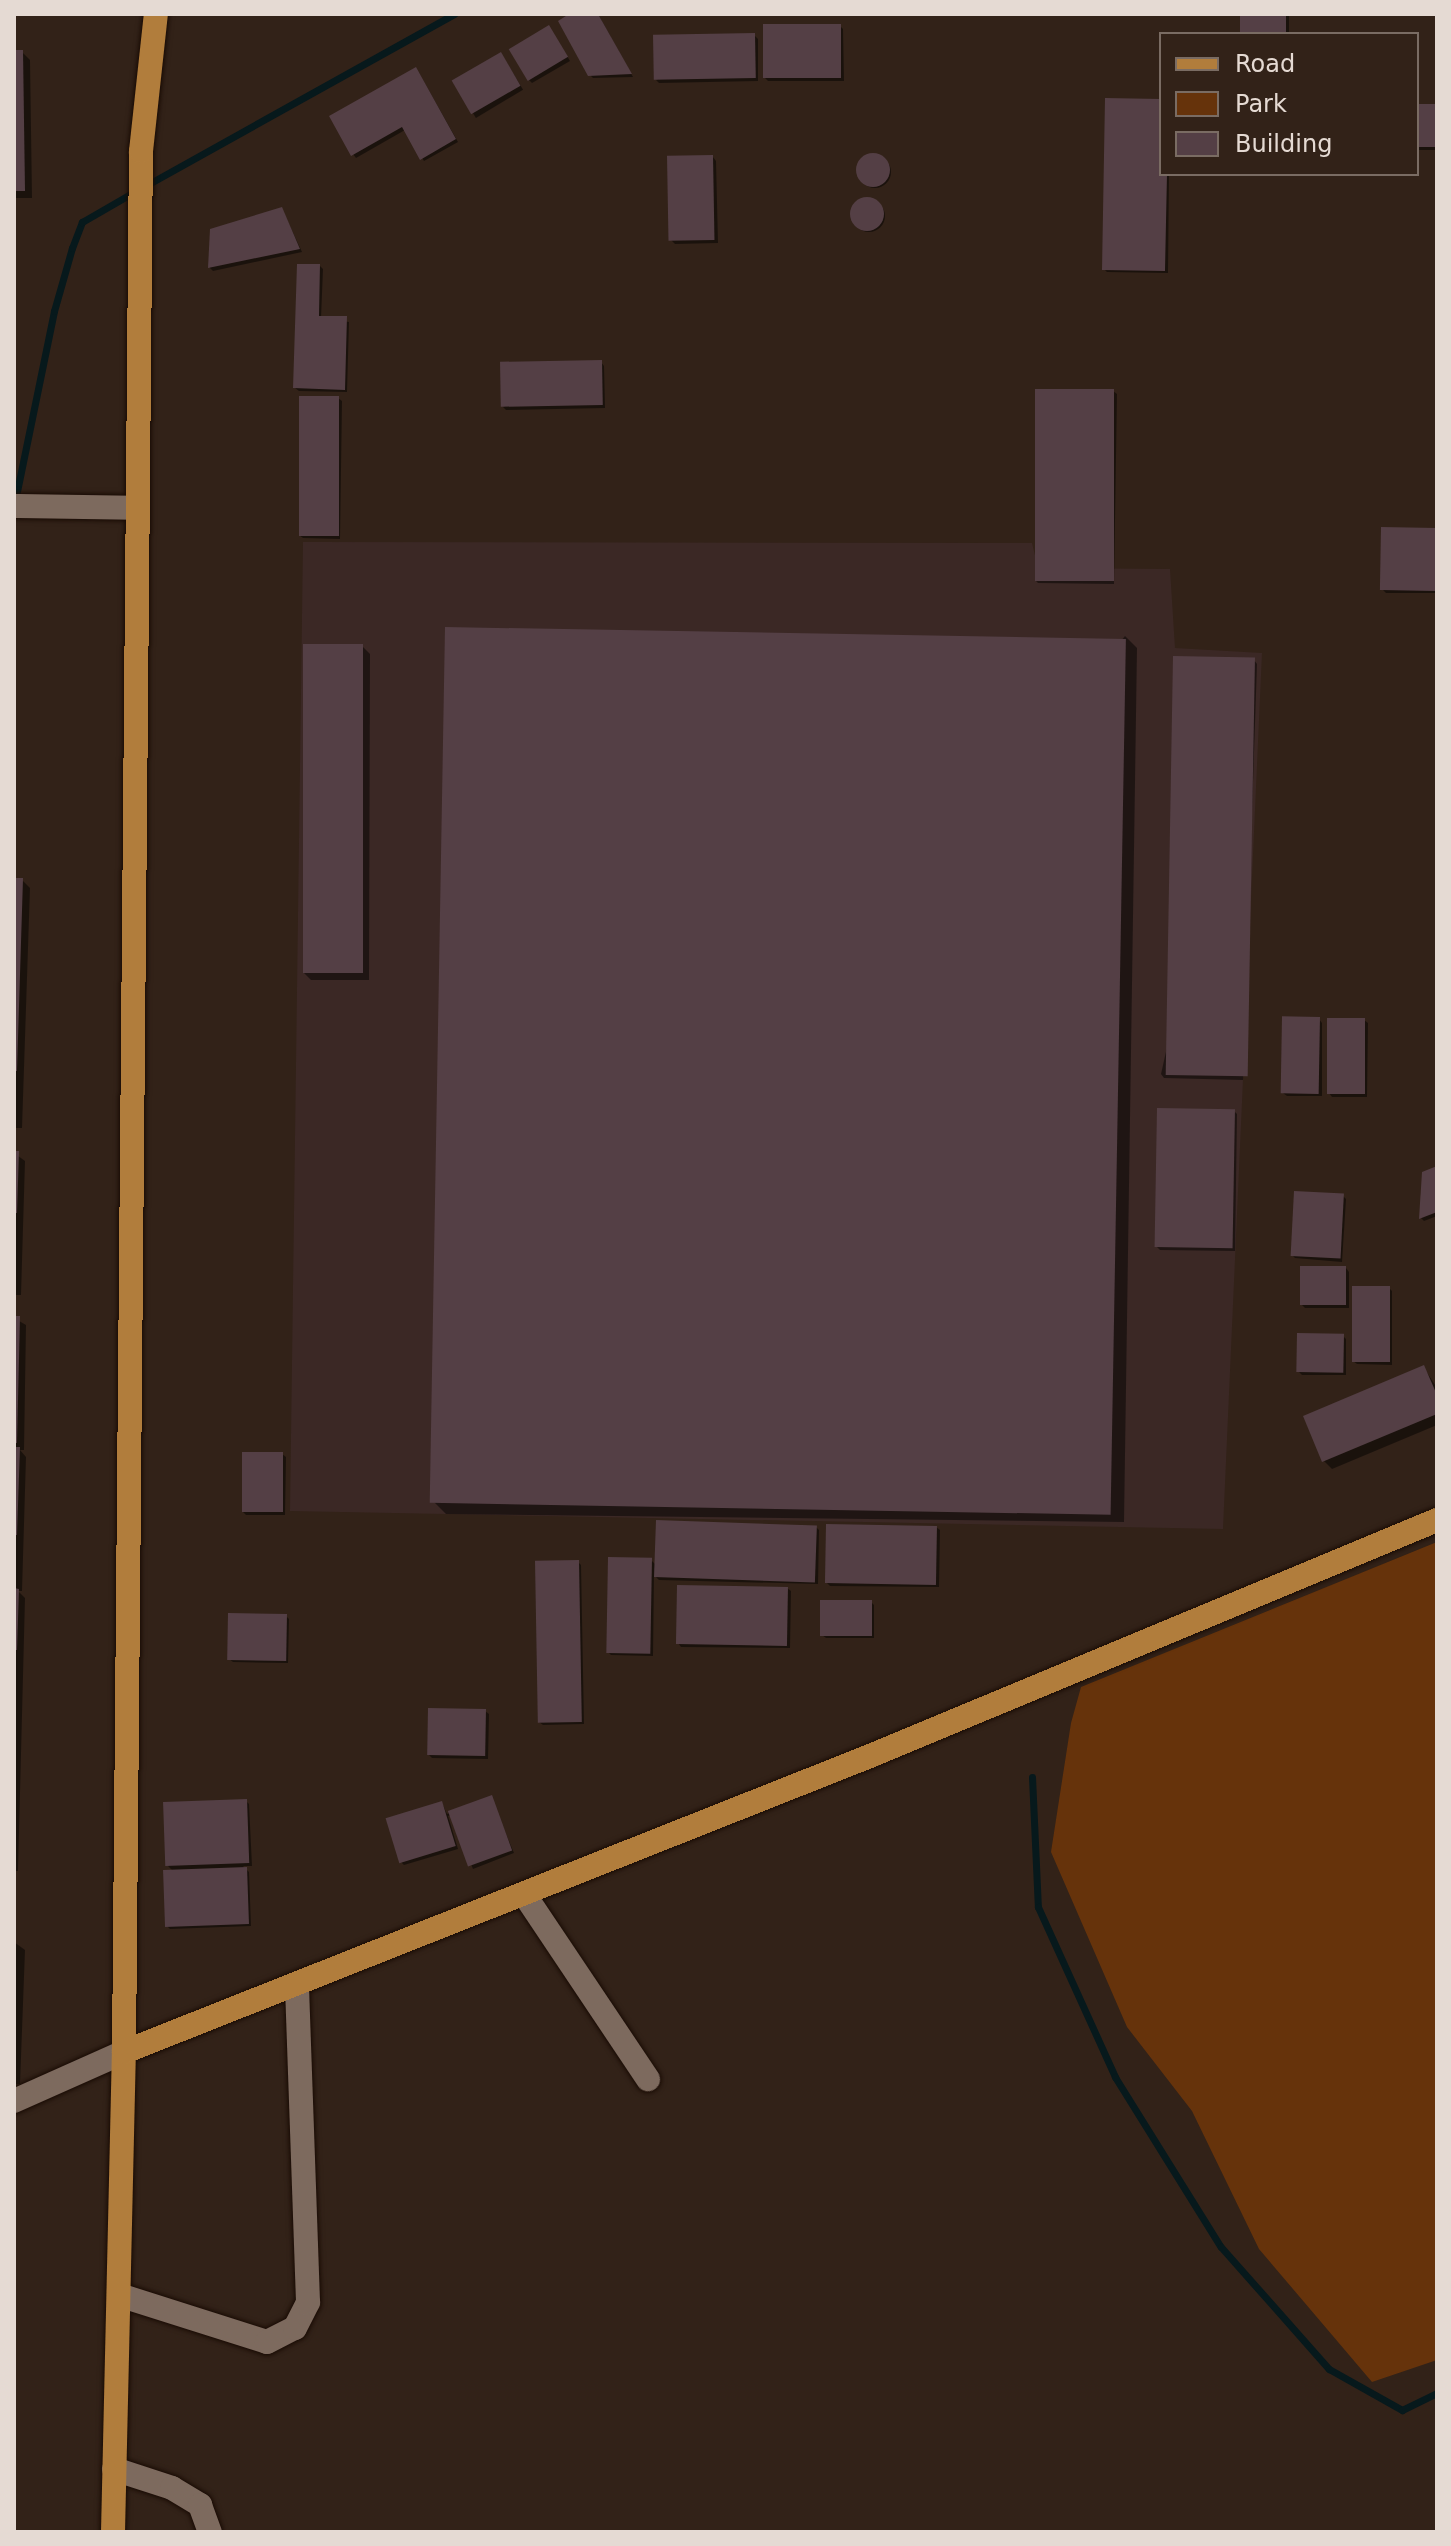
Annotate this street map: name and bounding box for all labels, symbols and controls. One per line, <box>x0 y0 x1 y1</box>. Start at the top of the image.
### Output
legend <box>1159 32 1419 176</box>
text: Road <box>1235 50 1295 78</box>
text: Park <box>1235 90 1287 118</box>
text: Building <box>1235 130 1332 158</box>

